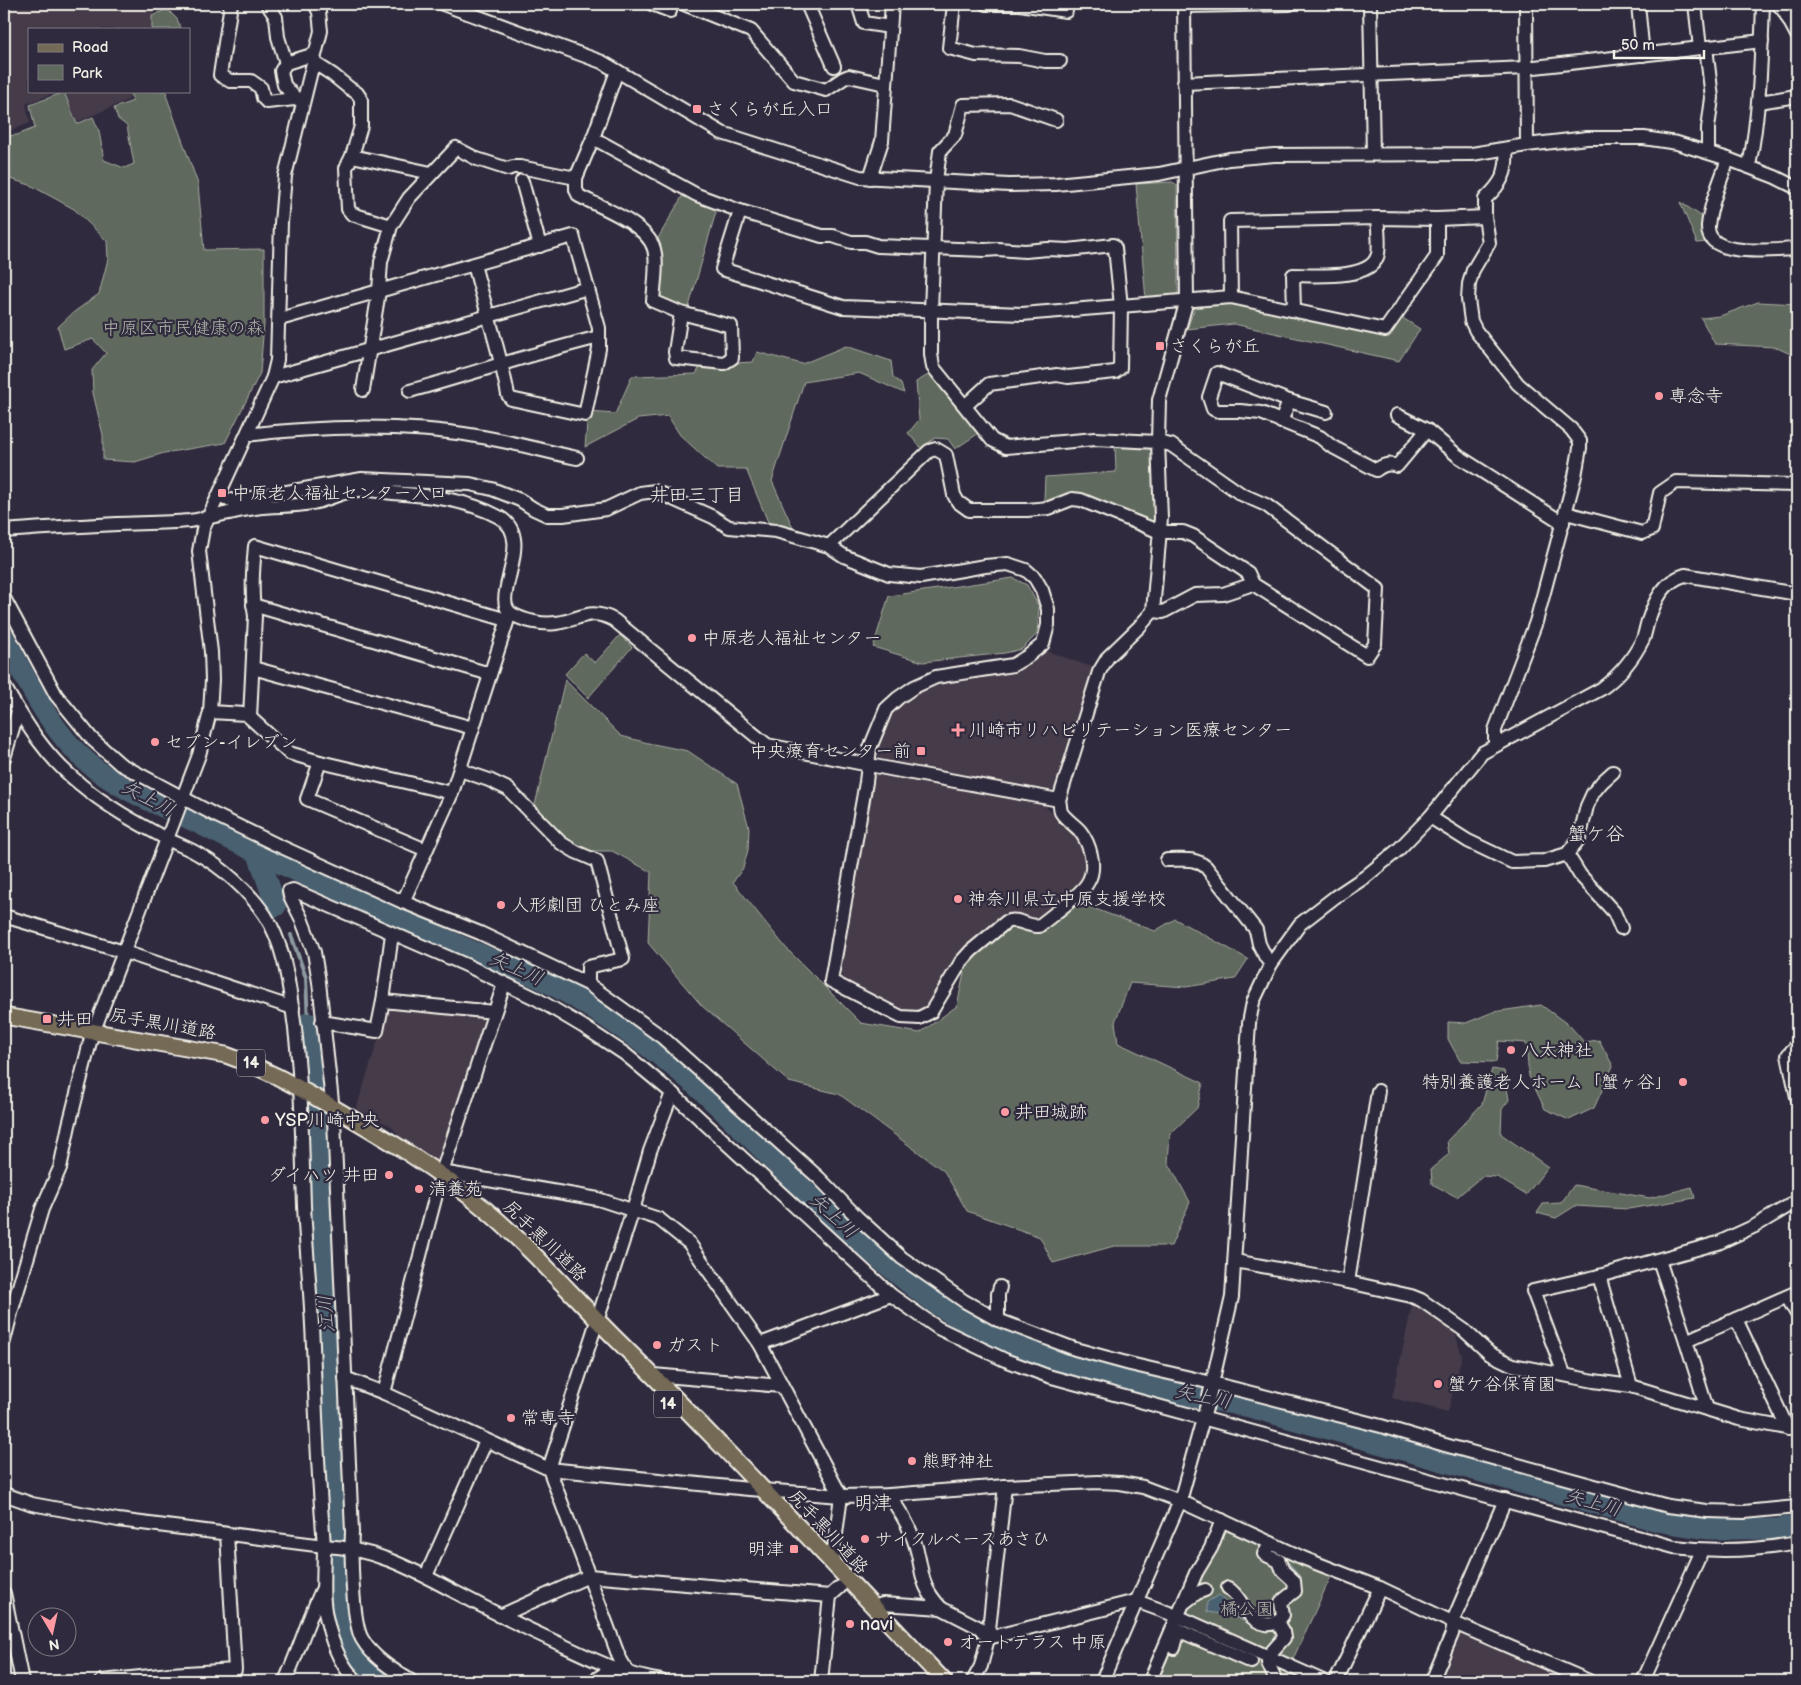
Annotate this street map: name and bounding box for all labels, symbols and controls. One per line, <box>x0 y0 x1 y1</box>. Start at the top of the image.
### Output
legend <box>28 28 190 92</box>
scale bar <box>1614 28 1704 60</box>
text: 50 m <box>1621 36 1655 55</box>
text: Road <box>72 38 108 57</box>
text: Park <box>72 64 103 83</box>
place label: さくらが丘入口 <box>707 99 833 120</box>
marker: さくらが丘入口 <box>691 103 703 115</box>
park label: 中原区市民健康の森 <box>102 318 264 339</box>
place label: さくらが丘 <box>1170 336 1260 357</box>
marker: さくらが丘 <box>1154 340 1166 352</box>
place label: 専念寺 <box>1669 386 1723 407</box>
marker: 専念寺 <box>1653 390 1665 402</box>
place label: 中原老人福祉センター入口 <box>232 483 447 504</box>
district label: 井田三丁目 <box>649 484 745 507</box>
marker: 中原老人福祉センター入口 <box>216 487 228 499</box>
place label: 中原老人福祉センター <box>702 628 881 649</box>
marker: 中原老人福祉センター <box>686 632 698 644</box>
place label: 川崎市リハビリテーション医療センター <box>969 720 1292 741</box>
marker: 川崎市リハビリテーション医療センター <box>951 723 965 737</box>
place label: セブン-イレブン <box>165 732 298 753</box>
marker: セブン-イレブン <box>149 736 161 748</box>
place label: 中央療育センター前 <box>750 741 911 762</box>
marker: 中央療育センター前 <box>915 745 927 757</box>
water label: 矢上川 <box>117 775 179 823</box>
district label: 蟹ケ谷 <box>1567 823 1625 846</box>
place label: 神奈川県立中原支援学校 <box>968 889 1166 910</box>
marker: 神奈川県立中原支援学校 <box>952 893 964 905</box>
place label: 人形劇団 ひとみ座 <box>511 895 660 916</box>
marker: 人形劇団 ひとみ座 <box>495 899 507 911</box>
water label: 矢上川 <box>485 947 547 991</box>
street label: 尻手黒川道路 <box>108 1004 218 1044</box>
place label: 井田 <box>57 1009 93 1030</box>
marker: 井田 <box>41 1013 53 1025</box>
place label: 八太神社 <box>1521 1040 1593 1061</box>
marker: 八太神社 <box>1505 1044 1517 1056</box>
road number: 14 <box>237 1050 265 1076</box>
place label: 特別養護老人ホーム「蟹ヶ谷」 <box>1422 1072 1673 1093</box>
marker: 特別養護老人ホーム「蟹ヶ谷」 <box>1677 1076 1689 1088</box>
place label: 井田城跡 <box>1015 1102 1087 1123</box>
marker: 井田城跡 <box>999 1106 1011 1118</box>
place label: YSP川崎中央 <box>274 1110 380 1131</box>
marker: YSP川崎中央 <box>259 1114 271 1126</box>
place label: ダイハツ 井田 <box>268 1165 379 1186</box>
marker: ダイハツ 井田 <box>383 1169 395 1181</box>
place label: 清養苑 <box>429 1179 483 1200</box>
marker: 清養苑 <box>413 1183 425 1195</box>
water label: 矢上川 <box>804 1188 862 1244</box>
street label: 尻手黒川道路 <box>499 1196 591 1286</box>
water label: 江川 <box>314 1294 340 1334</box>
place label: ガスト <box>667 1335 723 1356</box>
marker: ガスト <box>651 1339 663 1351</box>
place label: 蟹ケ谷保育園 <box>1448 1374 1556 1395</box>
marker: 蟹ケ谷保育園 <box>1432 1378 1444 1390</box>
water label: 矢上川 <box>1173 1380 1233 1414</box>
road number: 14 <box>654 1390 682 1418</box>
place label: 常専寺 <box>521 1408 575 1429</box>
marker: 常専寺 <box>505 1412 517 1424</box>
place label: 熊野神社 <box>922 1451 994 1472</box>
marker: 熊野神社 <box>906 1455 918 1467</box>
water label: 矢上川 <box>1562 1484 1624 1522</box>
street label: 尻手黒川道路 <box>783 1485 873 1579</box>
district label: 明津 <box>854 1492 892 1515</box>
place label: サイクルベースあさひ <box>875 1529 1050 1550</box>
marker: サイクルベースあさひ <box>859 1533 871 1545</box>
place label: 明津 <box>748 1539 784 1560</box>
marker: 明津 <box>788 1543 800 1555</box>
park label: 橘公園 <box>1220 1599 1274 1620</box>
north arrow <box>28 1608 78 1658</box>
place label: navi <box>860 1614 893 1635</box>
marker: navi <box>844 1618 856 1630</box>
place label: オートテラス 中原 <box>958 1632 1106 1653</box>
text: N <box>47 1635 60 1654</box>
marker: オートテラス 中原 <box>942 1636 954 1648</box>

